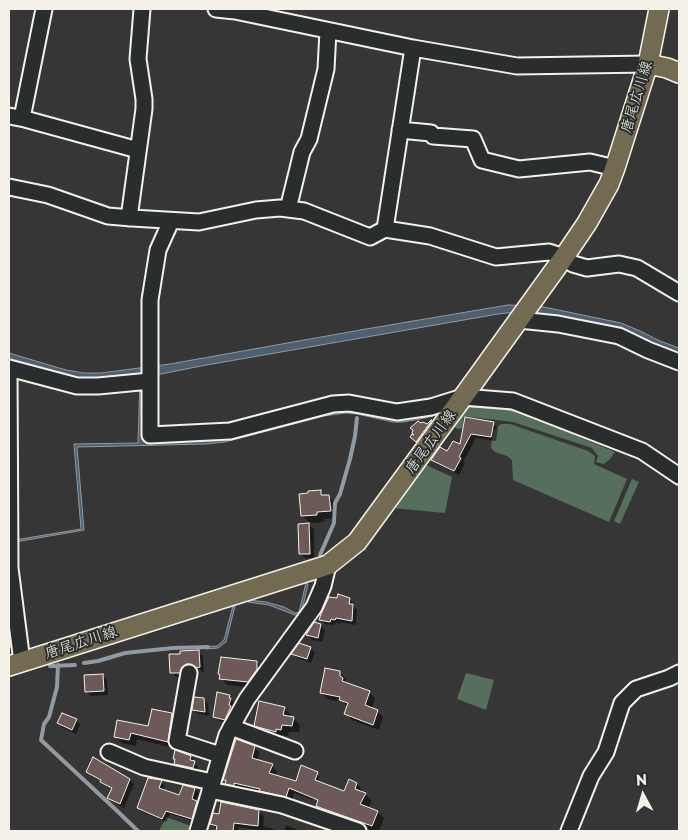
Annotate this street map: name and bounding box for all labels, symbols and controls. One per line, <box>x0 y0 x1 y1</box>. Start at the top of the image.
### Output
street label: 唐尾広川線 <box>617 59 657 135</box>
street label: 唐尾広川線 <box>402 406 460 478</box>
street label: 唐尾広川線 <box>43 623 119 663</box>
text: N <box>635 769 648 791</box>
north arrow <box>618 770 668 820</box>

